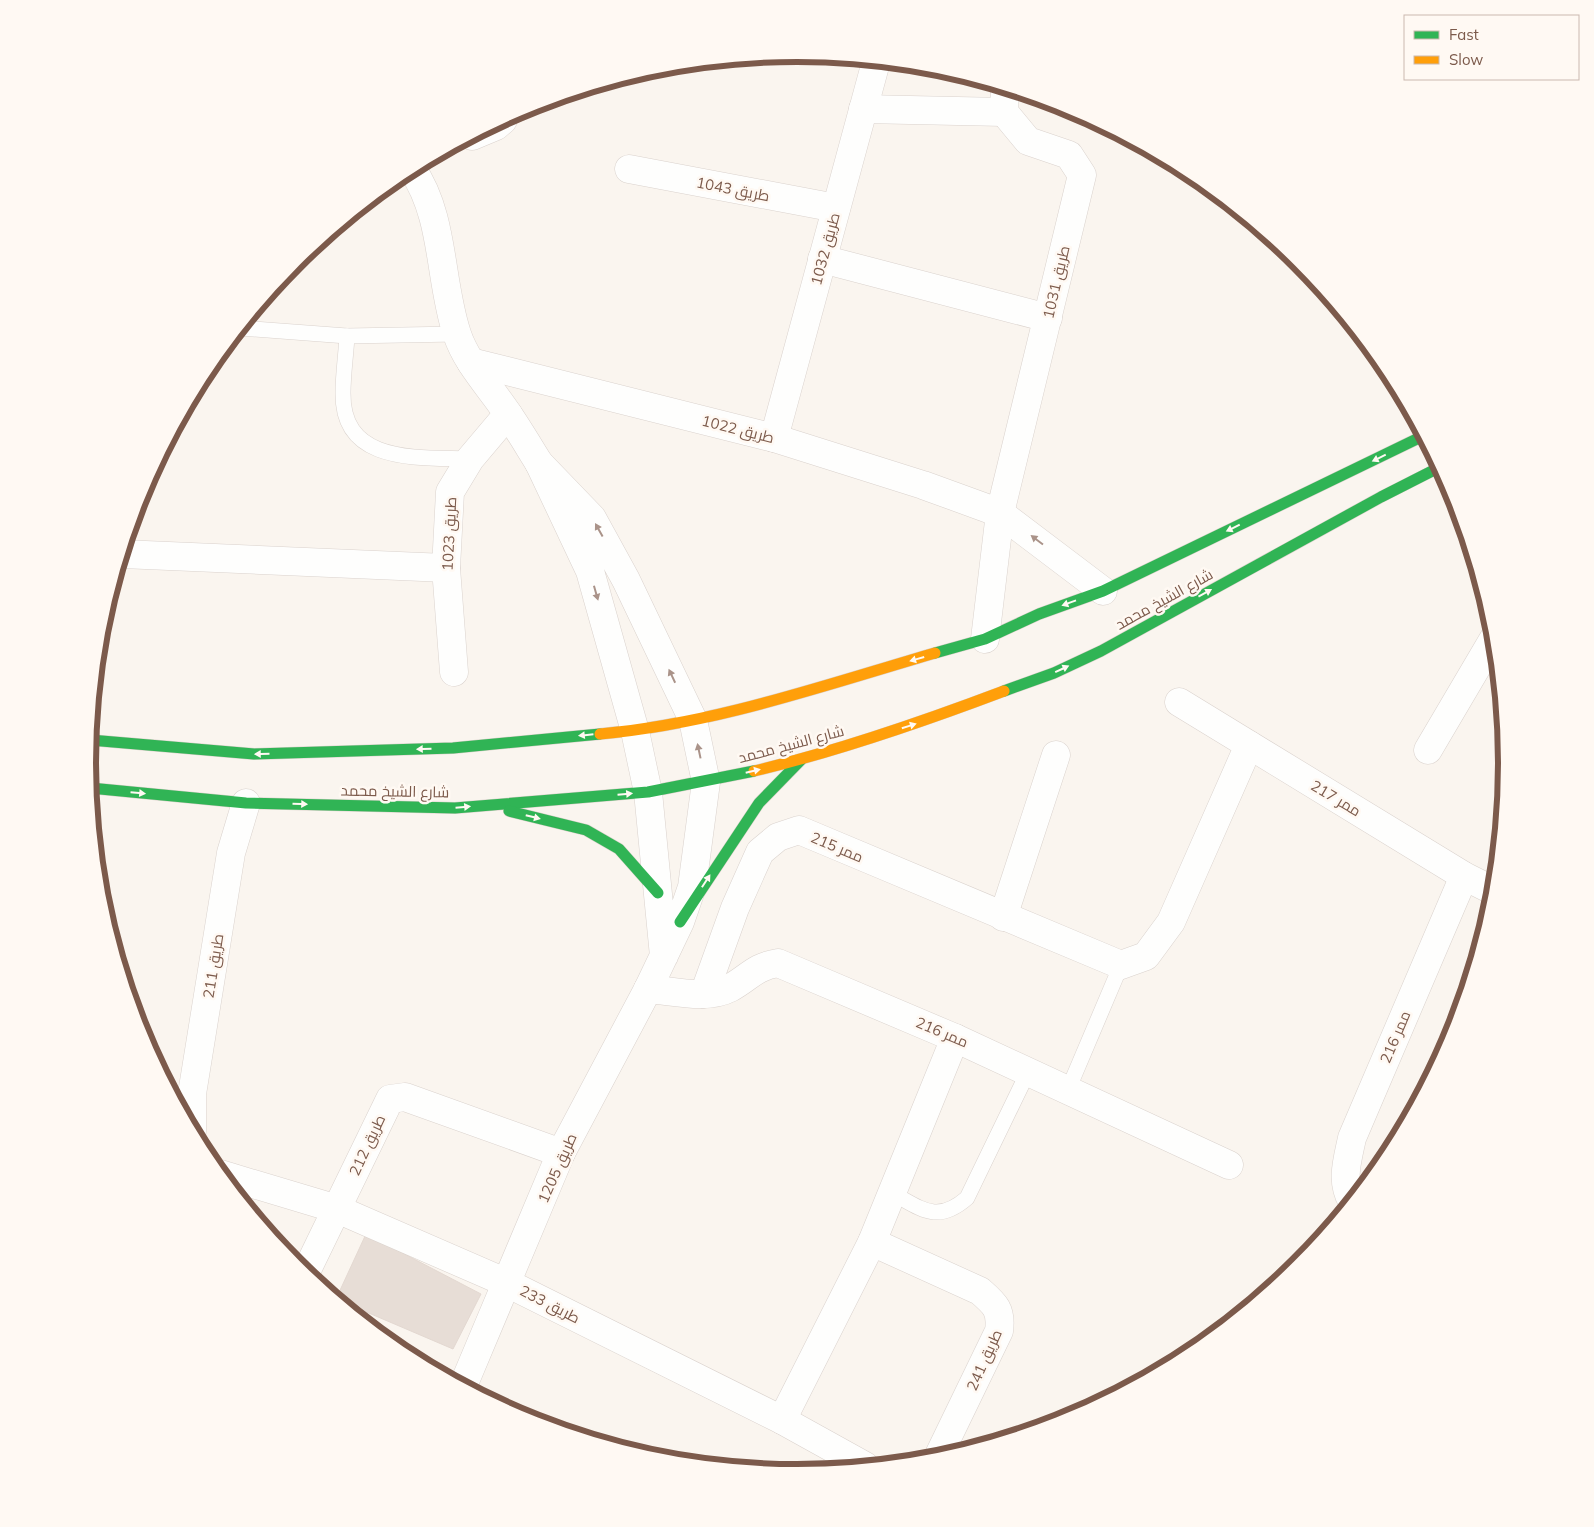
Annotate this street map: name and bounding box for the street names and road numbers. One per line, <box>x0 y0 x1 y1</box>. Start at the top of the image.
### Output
street label: طريق 1043 <box>695 173 771 206</box>
street label: طريق 1032 <box>806 211 845 288</box>
street label: طريق 1031 <box>1038 244 1075 321</box>
street label: طريق 1022 <box>699 411 776 448</box>
street label: طريق 1023 <box>438 496 461 572</box>
street label: شارع الشيخ محمد <box>1112 564 1217 635</box>
street label: شارع الشيخ محمد <box>736 721 846 769</box>
street label: ممر 217 <box>1307 776 1365 820</box>
street label: شارع الشيخ محمد <box>341 781 449 803</box>
street label: ممر 215 <box>808 827 866 867</box>
street label: طريق 211 <box>199 932 228 1000</box>
street label: ممر 216 <box>1375 1008 1415 1066</box>
street label: ممر 216 <box>913 1012 971 1052</box>
street label: طريق 212 <box>345 1111 390 1179</box>
street label: طريق 1205 <box>533 1130 582 1206</box>
street label: طريق 233 <box>516 1281 583 1328</box>
street label: طريق 241 <box>962 1326 1007 1394</box>

